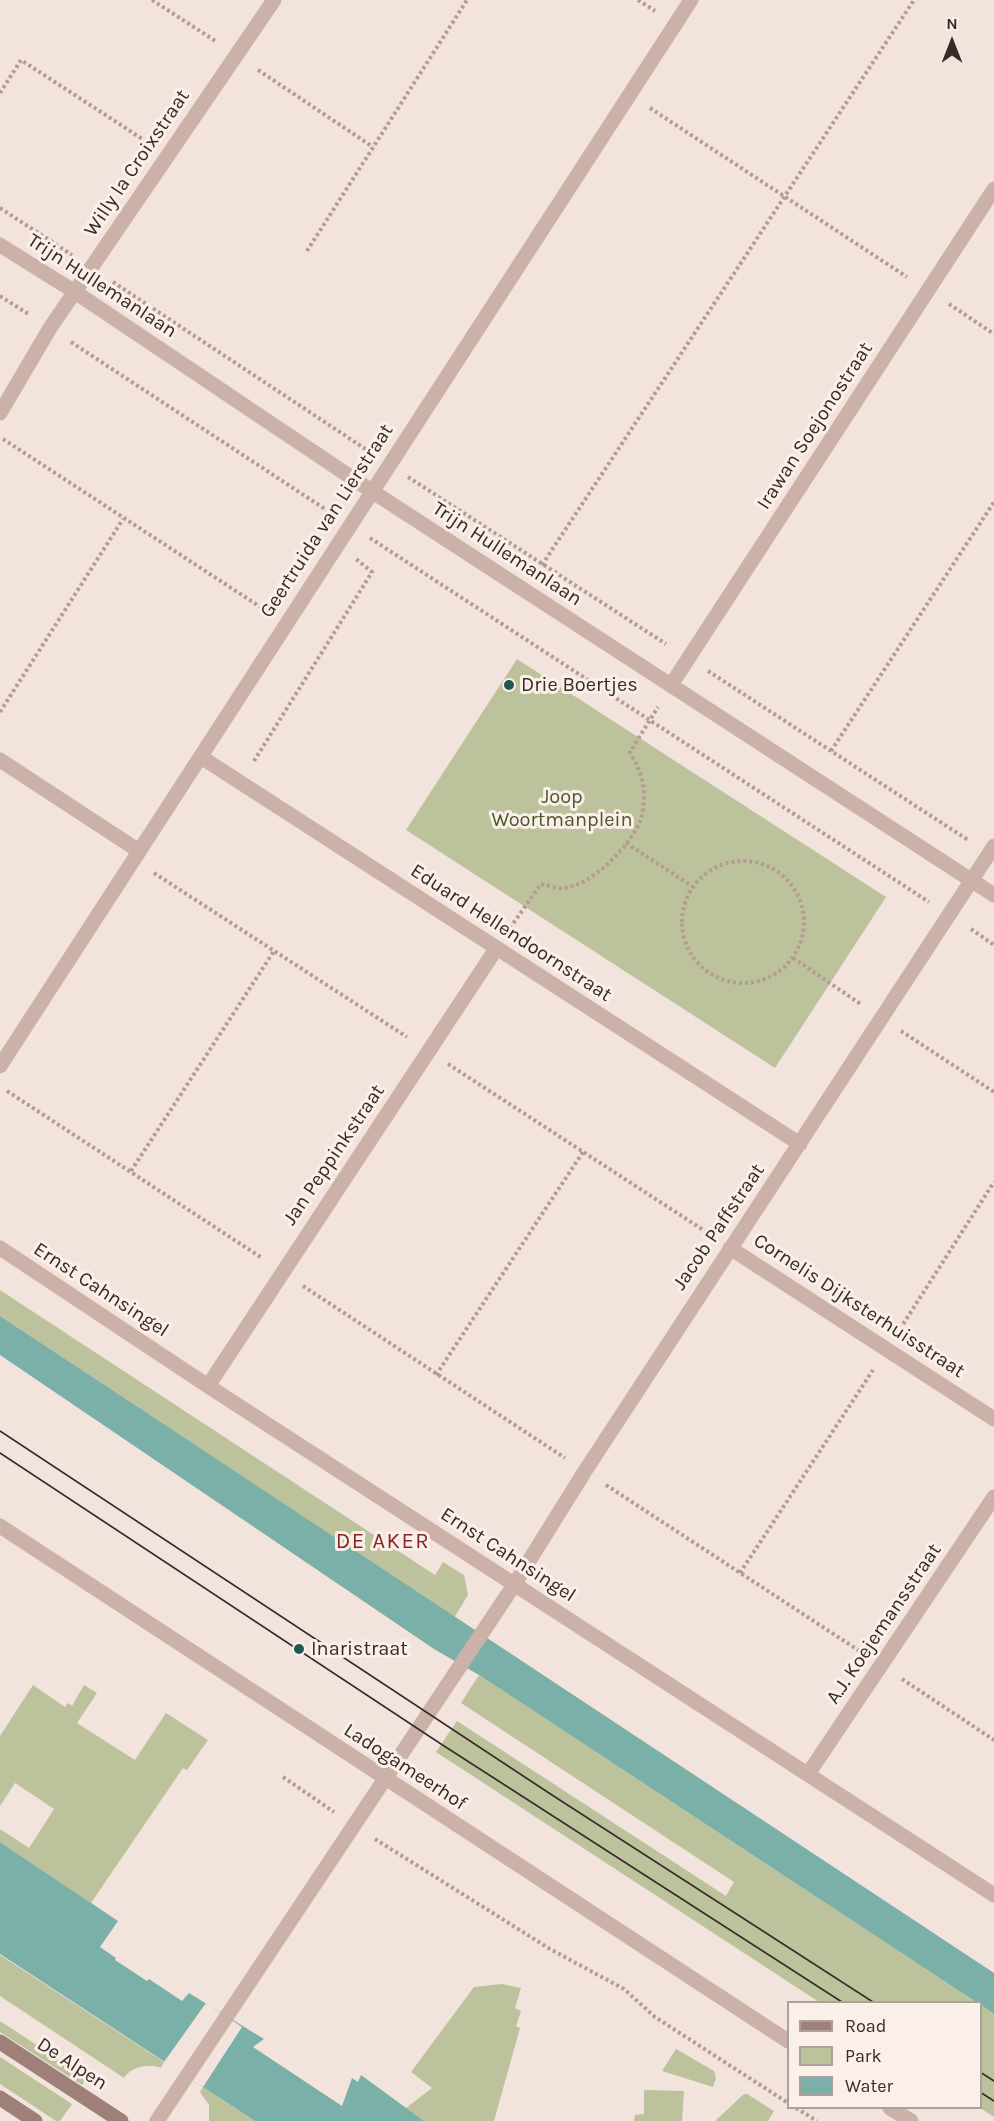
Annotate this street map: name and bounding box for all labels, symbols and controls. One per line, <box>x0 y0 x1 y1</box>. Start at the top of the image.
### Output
north arrow <box>922 12 982 72</box>
text: N <box>946 14 958 33</box>
street label: Willy la Croixstraat <box>79 85 195 241</box>
street label: Trijn Hullemanlaan <box>23 229 181 343</box>
street label: Irawan Soejonostraat <box>752 338 878 514</box>
street label: Geertruida van Lierstraat <box>255 419 399 623</box>
street label: Trijn Hullemanlaan <box>428 497 586 611</box>
place label: Drie Boertjes <box>521 673 638 697</box>
marker: Drie Boertjes <box>502 678 516 692</box>
park label: Joop Woortmanplein <box>491 785 633 832</box>
street label: Eduard Hellendoornstraat <box>406 859 616 1007</box>
street label: Jan Peppinkstraat <box>278 1080 390 1230</box>
street label: Jacob Paffstraat <box>668 1159 770 1295</box>
street label: Cornelis Dijksterhuisstraat <box>749 1229 969 1383</box>
street label: Ernst Cahnsingel <box>29 1237 173 1343</box>
street label: Ernst Cahnsingel <box>436 1502 580 1608</box>
district label: DE AKER <box>336 1529 430 1555</box>
street label: A.J. Koejemansstraat <box>821 1539 947 1709</box>
place label: Inaristraat <box>311 1637 408 1661</box>
marker: Inaristraat <box>292 1642 306 1656</box>
street label: Ladogameerhof <box>339 1718 471 1816</box>
legend <box>787 2001 982 2109</box>
text: Road <box>845 2015 886 2037</box>
street label: De Alpen <box>32 2032 112 2096</box>
text: Park <box>845 2045 882 2067</box>
text: Water <box>845 2075 893 2097</box>

